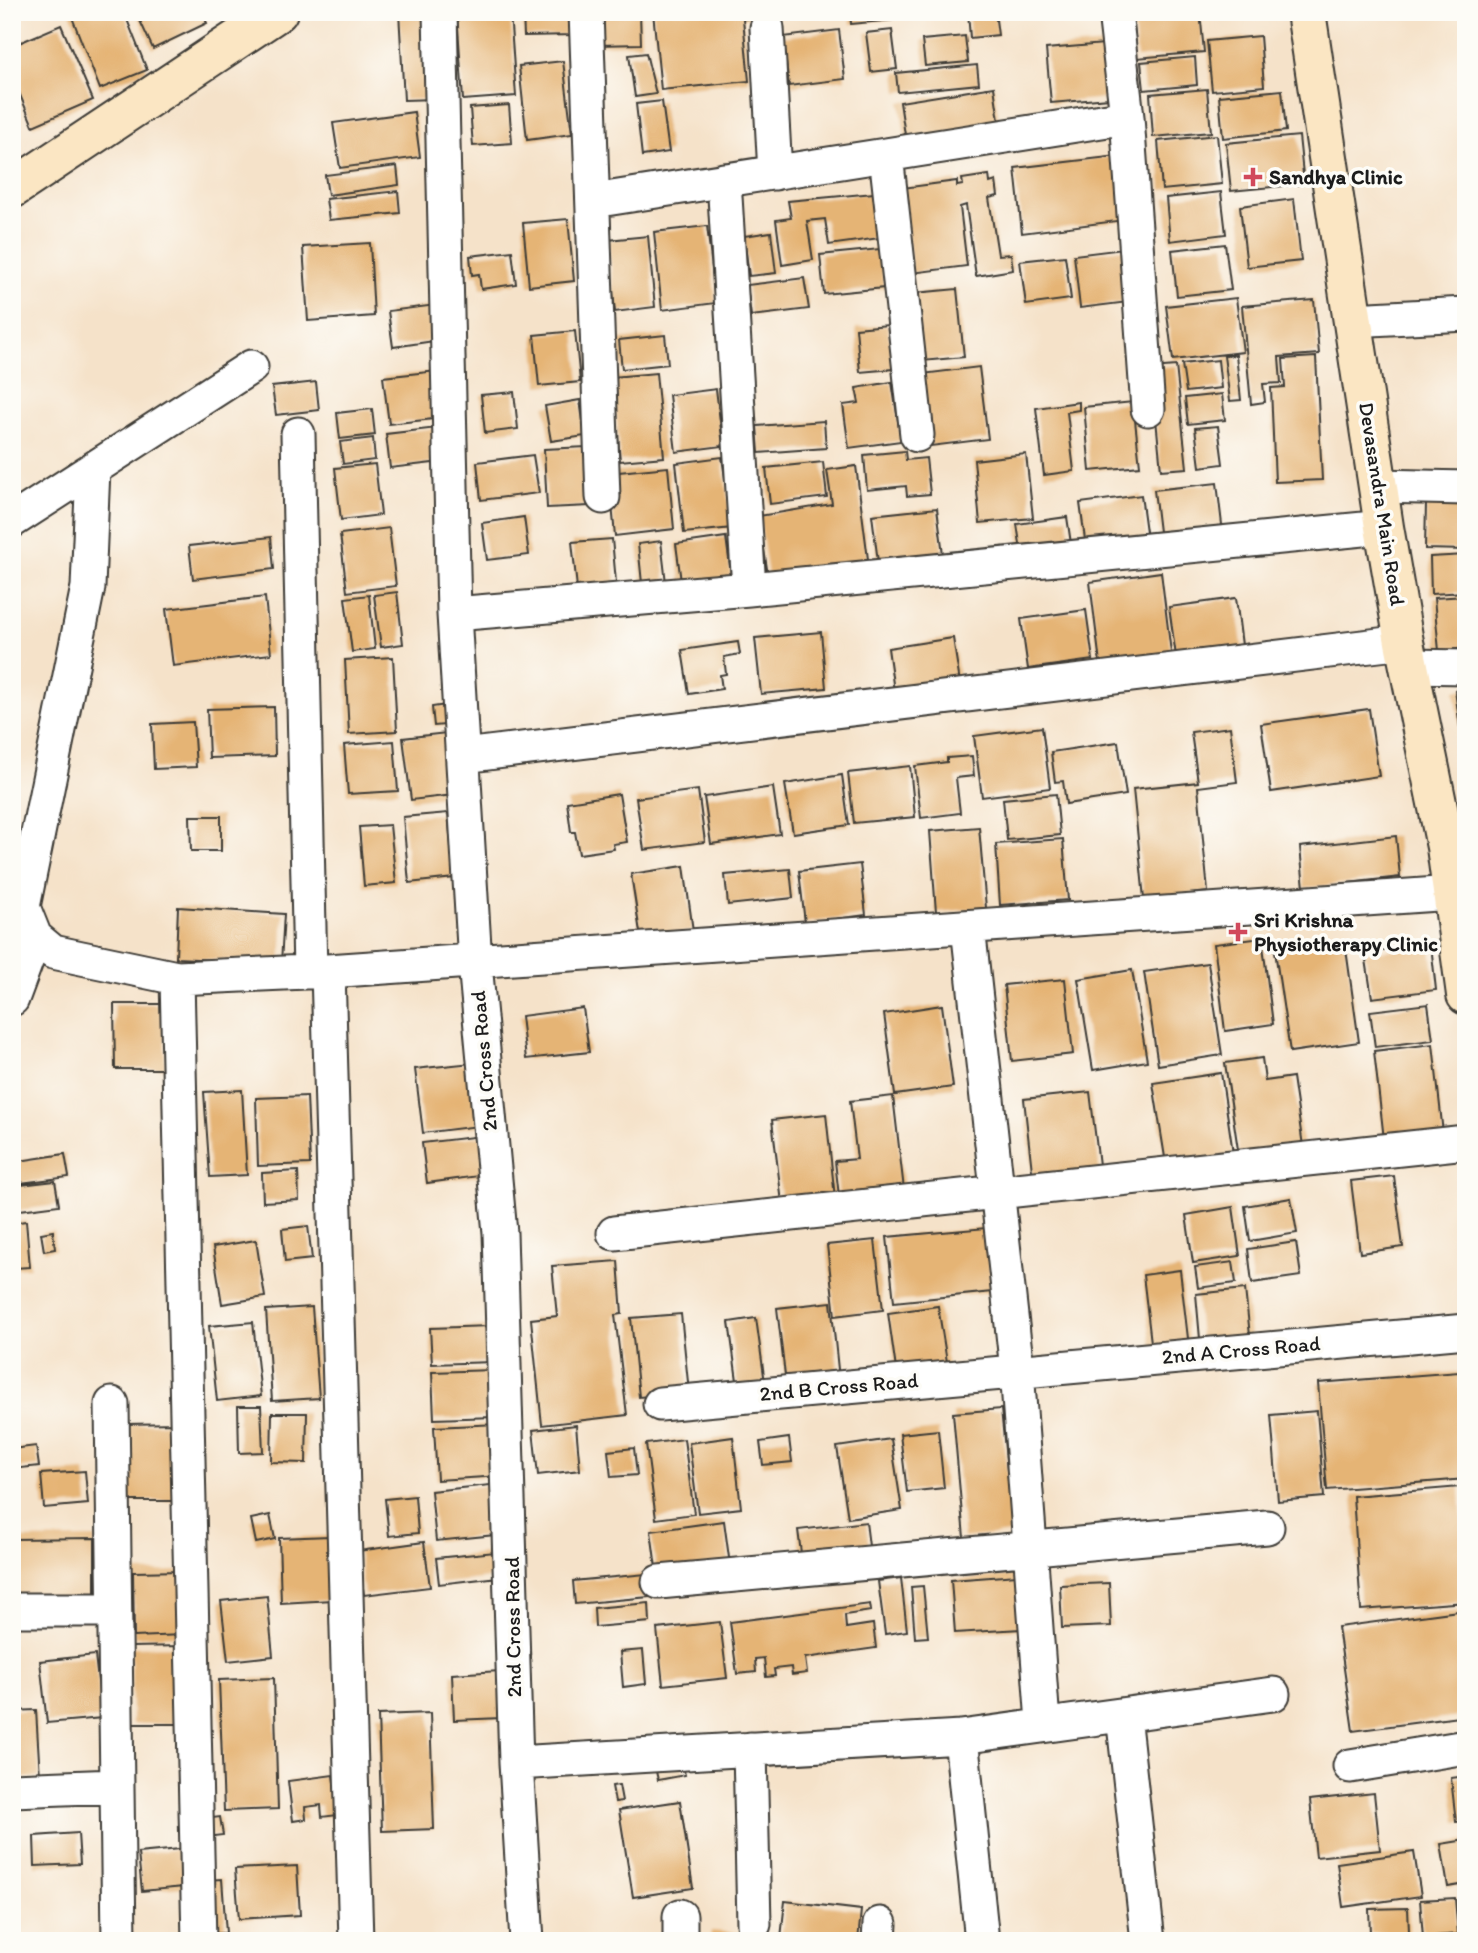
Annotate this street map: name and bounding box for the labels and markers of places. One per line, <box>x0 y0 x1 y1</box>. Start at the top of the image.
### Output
place label: Sandhya Clinic <box>1269 164 1403 190</box>
marker: Sandhya Clinic <box>1243 167 1263 187</box>
place label: Sri Krishna Physiotherapy Clinic <box>1254 907 1438 957</box>
marker: Sri Krishna Physiotherapy Clinic <box>1228 922 1248 942</box>

